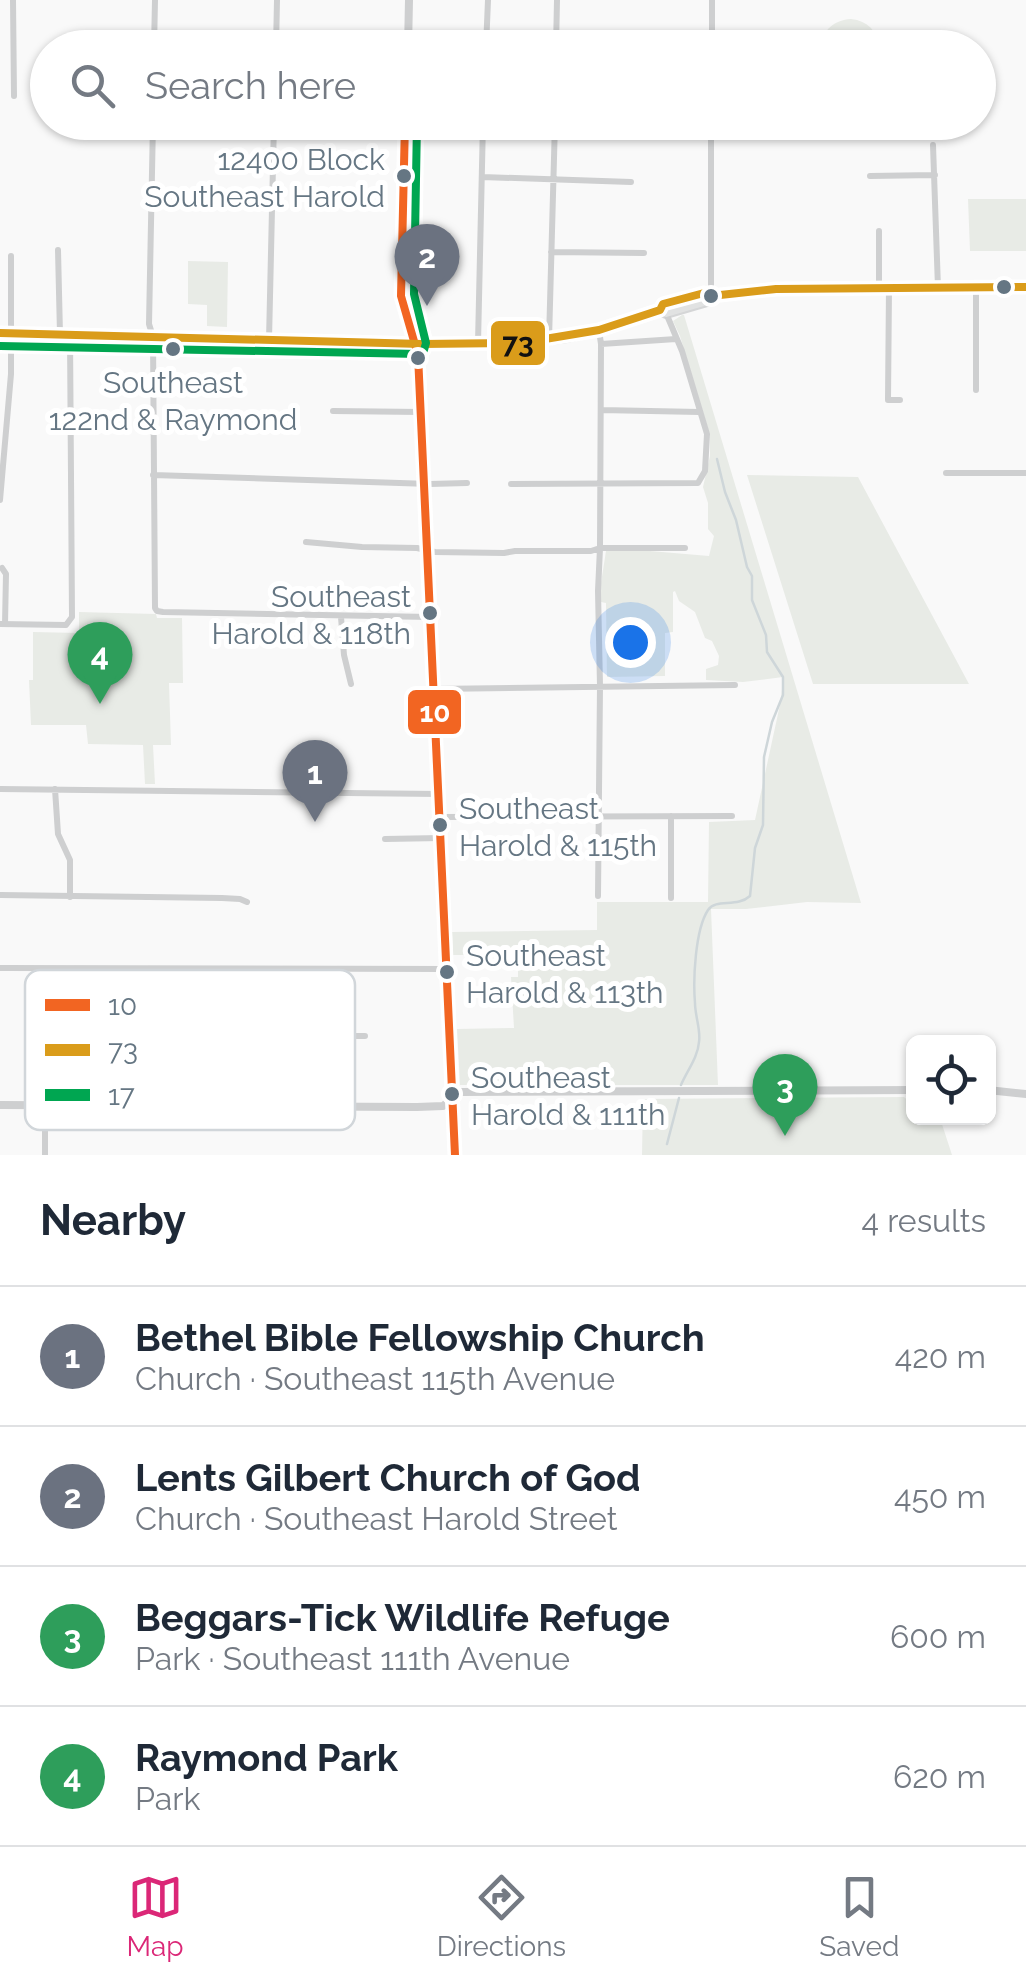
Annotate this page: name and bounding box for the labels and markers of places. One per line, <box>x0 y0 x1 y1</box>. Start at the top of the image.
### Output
place label: 12400 Block Southeast Harold <box>144 142 385 214</box>
marker: 12400 Block Southeast Harold <box>394 166 414 186</box>
pin: 2 <box>394 224 460 306</box>
unlabelled marker <box>994 277 1014 297</box>
unlabelled marker <box>701 286 721 306</box>
marker: Southeast 122nd & Raymond <box>163 339 183 359</box>
unlabelled marker <box>408 348 428 368</box>
place label: Southeast 122nd & Raymond <box>49 365 297 437</box>
place label: Southeast Harold & 118th <box>212 579 411 651</box>
marker: Southeast Harold & 118th <box>420 603 440 623</box>
pin: 4 <box>68 622 132 704</box>
pin: 1 <box>282 740 348 822</box>
place label: Southeast Harold & 115th <box>459 791 657 863</box>
marker: Southeast Harold & 115th <box>430 815 450 835</box>
place label: Southeast Harold & 113th <box>466 938 664 1010</box>
marker: Southeast Harold & 113th <box>437 962 457 982</box>
pin: 3 <box>752 1054 818 1136</box>
place label: Southeast Harold & 111th <box>471 1060 665 1132</box>
marker: Southeast Harold & 111th <box>442 1084 462 1104</box>

